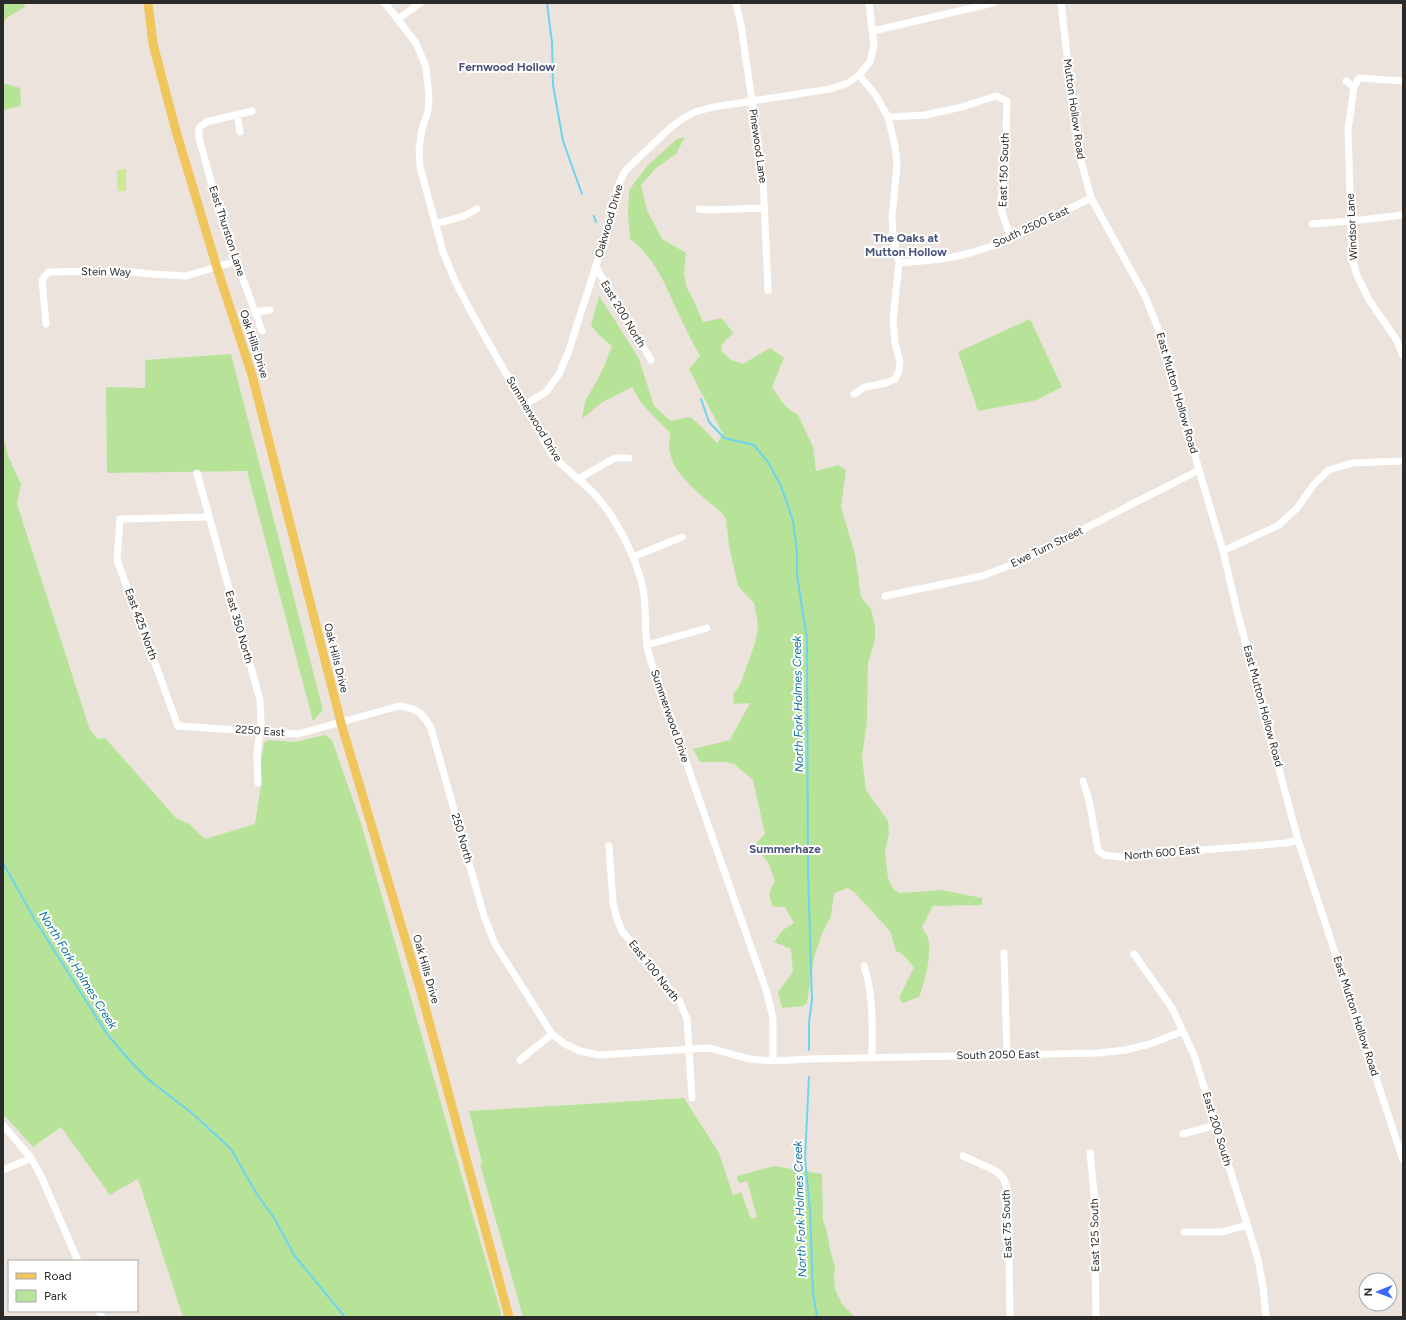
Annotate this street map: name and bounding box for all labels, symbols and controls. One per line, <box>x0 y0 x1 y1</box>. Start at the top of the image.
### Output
street label: Mutton Hollow Road <box>1061 58 1087 160</box>
district label: Fernwood Hollow <box>459 60 555 74</box>
street label: Pinewood Lane <box>746 108 770 184</box>
street label: East 150 South <box>996 133 1012 207</box>
street label: Oakwood Drive <box>592 183 626 259</box>
street label: East Thurston Lane <box>206 184 248 278</box>
street label: Windsor Lane <box>1344 193 1360 261</box>
street label: South 2500 East <box>991 204 1071 250</box>
district label: The Oaks at Mutton Hollow <box>865 231 947 259</box>
street label: Stein Way <box>81 265 131 279</box>
street label: East 200 North <box>598 278 648 350</box>
street label: Oak Hills Drive <box>237 308 271 380</box>
street label: East Mutton Hollow Road <box>1153 331 1201 455</box>
street label: Summerwood Drive <box>503 374 565 464</box>
street label: Ewe Turn Street <box>1009 524 1085 570</box>
street label: East 425 North <box>122 587 160 661</box>
street label: East 350 North <box>222 589 256 665</box>
street label: Oak Hills Drive <box>321 622 351 694</box>
water label: North Fork Holmes Creek <box>790 634 806 772</box>
street label: East Mutton Hollow Road <box>1240 644 1286 768</box>
street label: Summerwood Drive <box>648 668 692 764</box>
street label: 2250 East <box>235 723 285 739</box>
street label: 250 North <box>449 812 475 864</box>
district label: Summerhaze <box>749 842 821 856</box>
street label: North 600 East <box>1124 843 1200 863</box>
water label: North Fork Holmes Creek <box>36 908 121 1033</box>
street label: Oak Hills Drive <box>410 933 442 1005</box>
street label: East 100 North <box>626 938 682 1004</box>
street label: East Mutton Hollow Road <box>1330 954 1382 1078</box>
street label: South 2050 East <box>956 1048 1040 1062</box>
street label: East 200 South <box>1200 1090 1234 1168</box>
water label: North Fork Holmes Creek <box>791 1139 809 1278</box>
street label: East 75 South <box>999 1189 1015 1259</box>
street label: East 125 South <box>1088 1198 1102 1272</box>
legend <box>8 1260 138 1312</box>
text: Road <box>44 1269 72 1283</box>
north arrow <box>1358 1272 1398 1312</box>
text: N <box>1362 1288 1375 1297</box>
text: Park <box>44 1289 67 1303</box>

